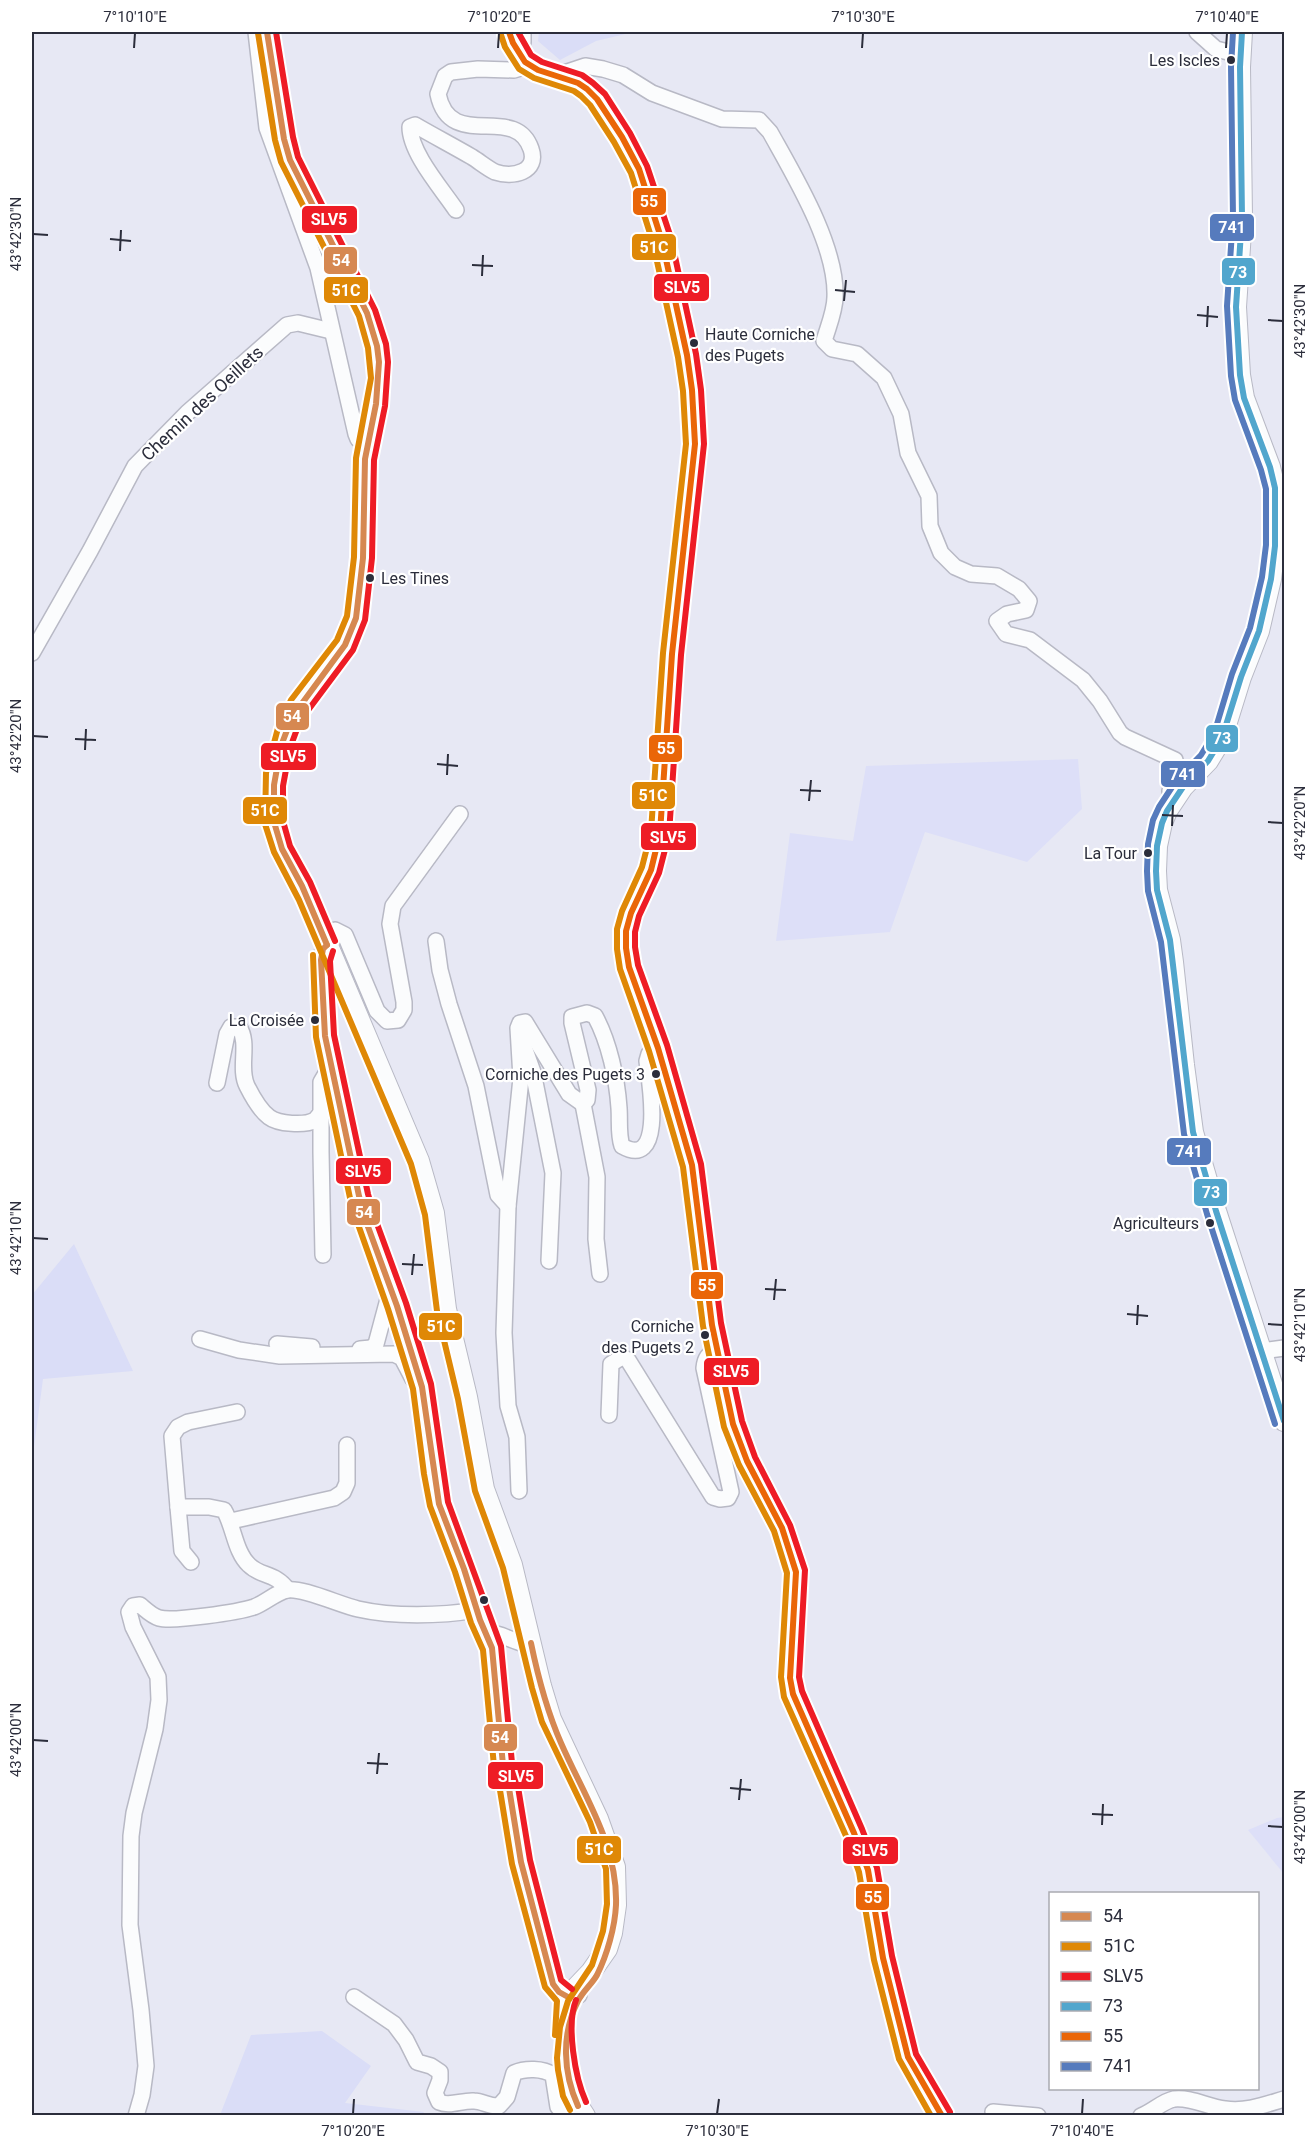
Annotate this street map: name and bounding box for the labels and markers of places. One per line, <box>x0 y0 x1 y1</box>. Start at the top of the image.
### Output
place label: Les Iscles <box>1149 51 1220 70</box>
marker: Les Iscles <box>1225 54 1237 66</box>
place label: Haute Corniche des Pugets <box>705 325 815 365</box>
marker: Haute Corniche des Pugets <box>688 337 700 349</box>
place label: Les Tines <box>381 569 449 588</box>
marker: Les Tines <box>364 572 376 584</box>
place label: La Tour <box>1084 844 1138 863</box>
marker: La Tour <box>1142 847 1154 859</box>
place label: La Croisée <box>229 1011 304 1030</box>
marker: La Croisée <box>309 1014 321 1026</box>
place label: Corniche des Pugets 3 <box>485 1065 645 1084</box>
marker: Corniche des Pugets 3 <box>650 1068 662 1080</box>
place label: Agriculteurs <box>1113 1214 1199 1233</box>
marker: Agriculteurs <box>1204 1217 1216 1229</box>
place label: Corniche des Pugets 2 <box>601 1317 694 1357</box>
marker: Corniche des Pugets 2 <box>699 1329 711 1341</box>
unlabelled marker <box>478 1594 490 1606</box>

